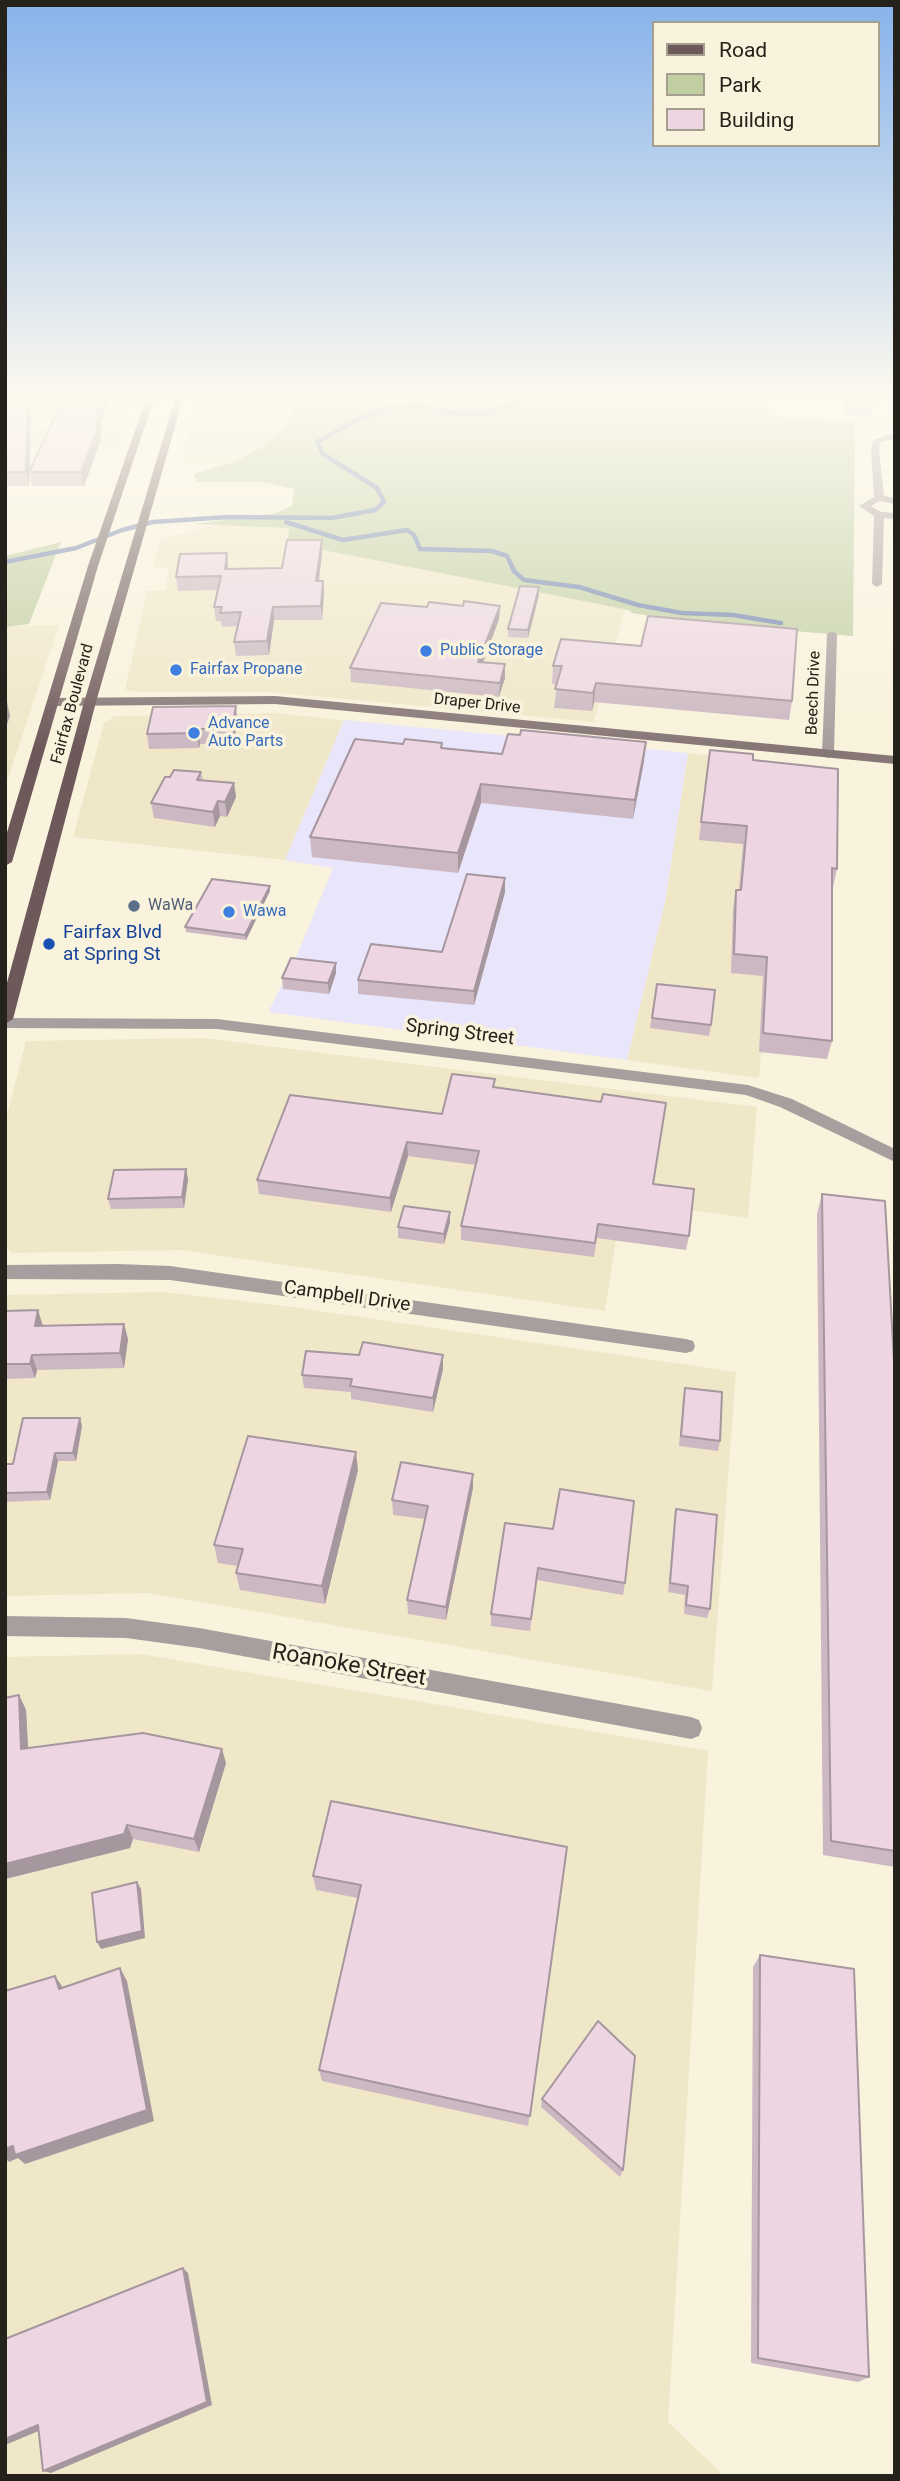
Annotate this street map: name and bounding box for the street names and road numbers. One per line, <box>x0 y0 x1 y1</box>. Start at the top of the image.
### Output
street label: Fairfax Boulevard <box>48 642 98 766</box>
street label: Beech Drive <box>803 651 825 735</box>
street label: Draper Drive <box>433 690 521 718</box>
street label: Spring Street <box>405 1015 515 1051</box>
street label: Campbell Drive <box>282 1277 412 1317</box>
street label: Roanoke Street <box>270 1639 428 1693</box>

